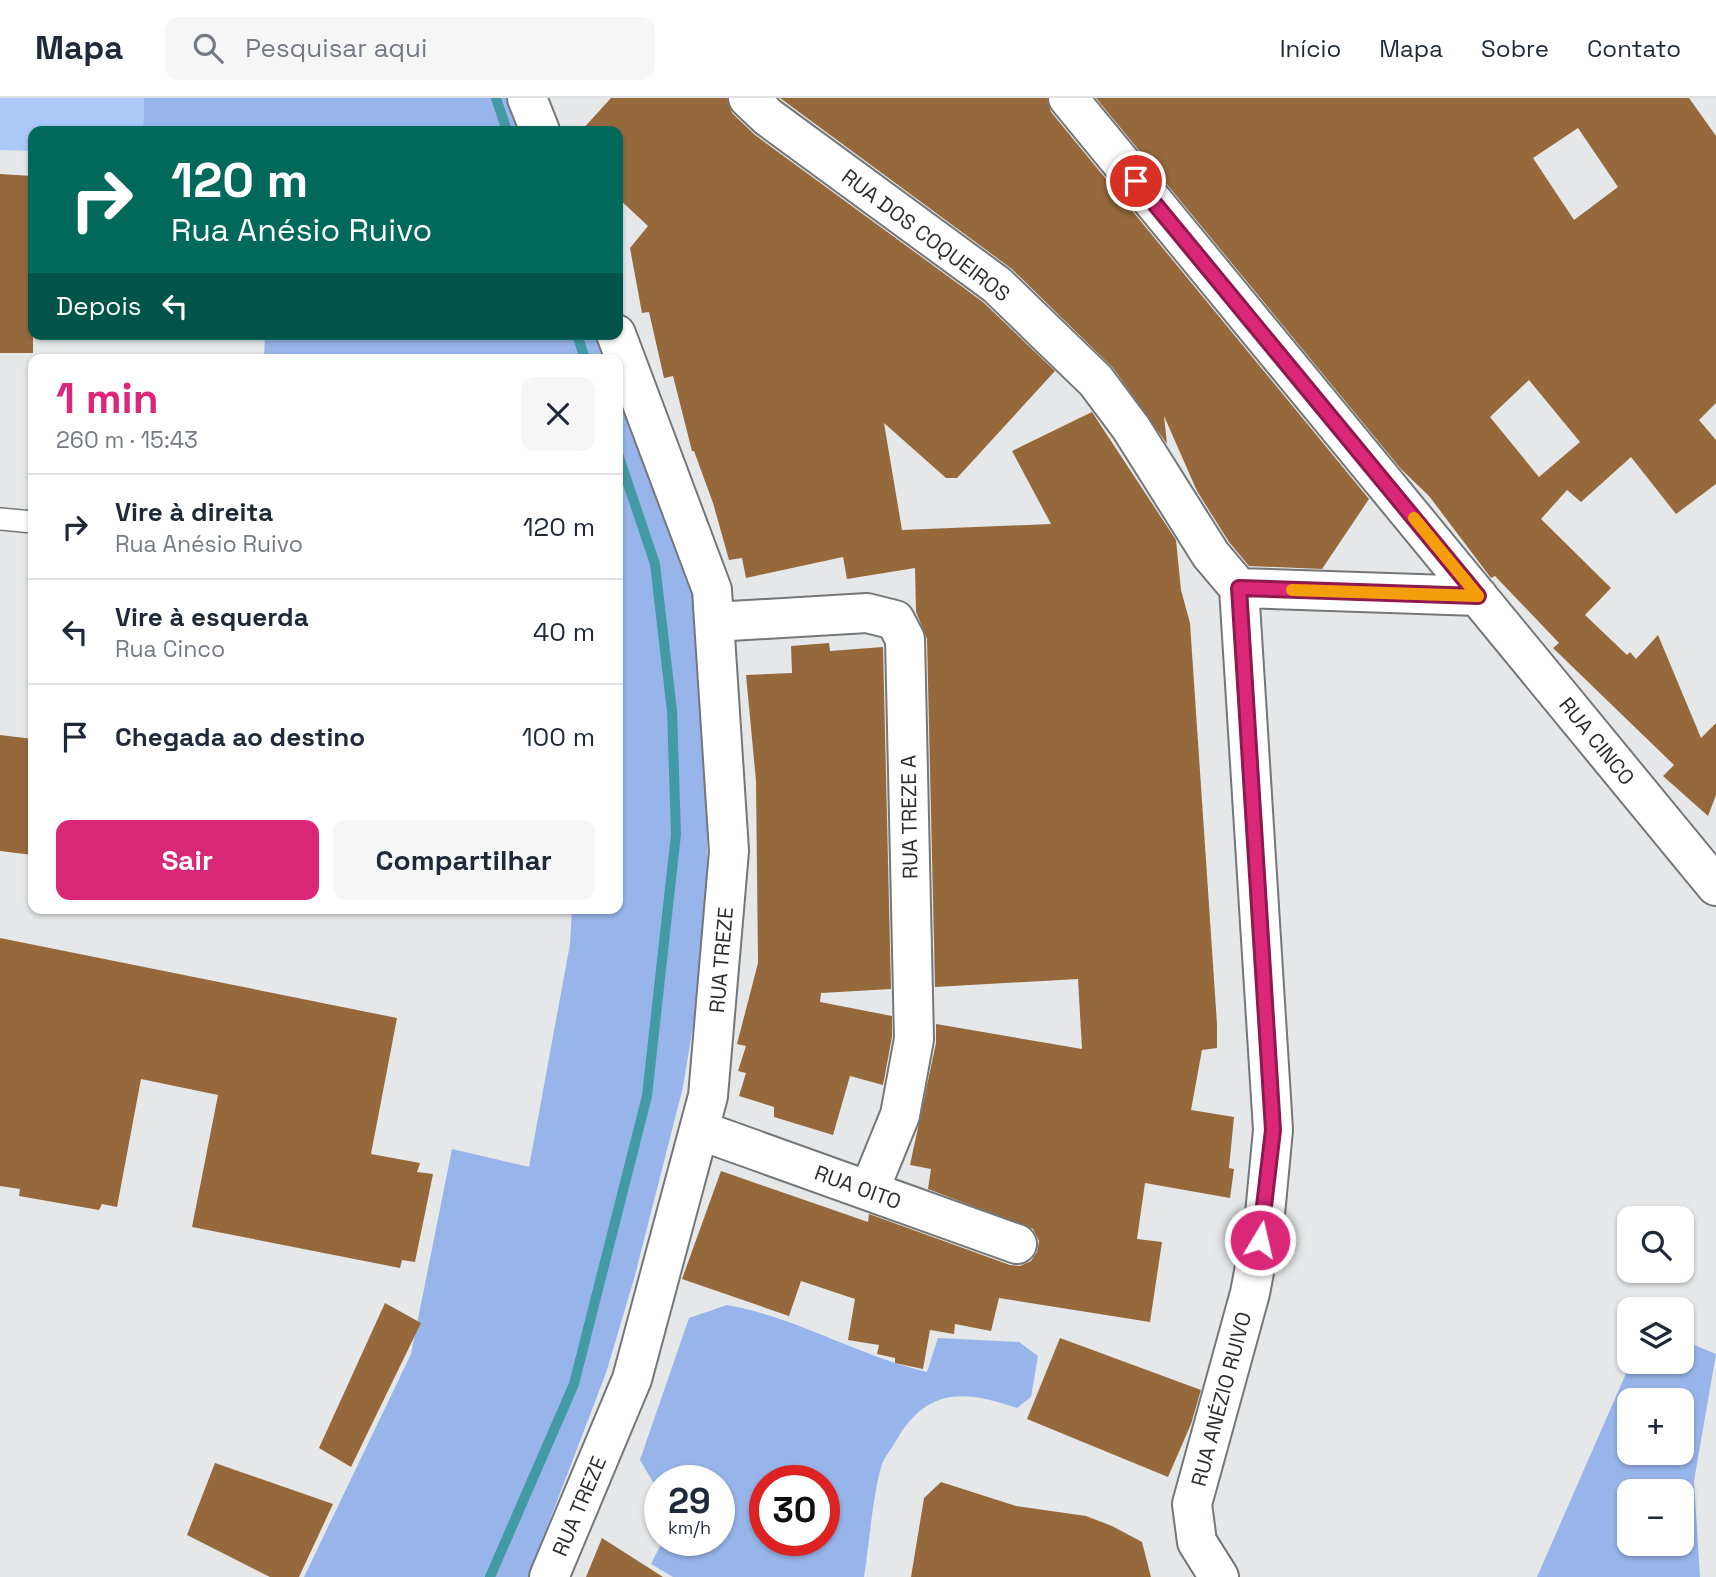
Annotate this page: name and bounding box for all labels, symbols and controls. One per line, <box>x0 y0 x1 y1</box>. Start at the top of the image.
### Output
search box <box>165 17 655 80</box>
text: Mapa <box>35 27 123 69</box>
icon: search <box>189 29 227 67</box>
text: Pesquisar aqui <box>245 31 427 65</box>
text: Início <box>1280 33 1341 64</box>
text: Mapa <box>1379 33 1443 64</box>
text: Sobre <box>1481 33 1549 64</box>
text: Contato <box>1587 33 1681 64</box>
text: 120 m <box>171 149 308 211</box>
pin <box>1106 151 1166 211</box>
icon: right <box>56 154 147 245</box>
icon: arrive <box>1117 162 1155 200</box>
street label: RUA DOS COQUEIROS <box>836 163 1016 307</box>
text: Rua Anésio Ruivo <box>171 210 432 250</box>
icon: left <box>156 287 194 325</box>
text: Depois <box>56 289 142 323</box>
text: 1 min <box>56 372 159 425</box>
button: close <box>521 377 595 451</box>
text: 260 m · 15:43 <box>56 425 198 455</box>
text: Vire à direita <box>115 495 273 529</box>
icon: right <box>56 508 94 546</box>
text: 120 m <box>523 510 595 544</box>
text: Rua Anésio Ruivo <box>115 529 303 559</box>
text: Vire à esquerda <box>115 600 309 634</box>
icon: left <box>56 613 94 651</box>
text: 40 m <box>533 615 595 649</box>
text: Rua Cinco <box>115 634 225 664</box>
street label: RUA CINCO <box>1553 692 1641 790</box>
icon: arrive <box>56 718 94 756</box>
text: Chegada ao destino <box>115 720 365 754</box>
text: 100 m <box>522 720 595 754</box>
street label: RUA TREZE A <box>894 755 924 879</box>
button: Sair <box>56 820 319 900</box>
button: Compartilhar <box>333 820 595 900</box>
street label: RUA TREZE <box>703 906 739 1014</box>
street label: RUA OITO <box>811 1159 905 1215</box>
position arrow <box>1223 1203 1297 1277</box>
map controls <box>1617 1206 1694 1556</box>
button: search <box>1617 1206 1694 1283</box>
button: layers <box>1617 1297 1694 1374</box>
street label: RUA ANÉZIO RUIVO <box>1185 1309 1257 1489</box>
button: + <box>1617 1388 1694 1465</box>
street label: RUA TREZE <box>546 1452 612 1560</box>
speed limit sign: 30 <box>749 1465 840 1556</box>
text: 29 <box>668 1479 711 1523</box>
button: − <box>1617 1479 1694 1556</box>
text: km/h <box>668 1516 711 1539</box>

